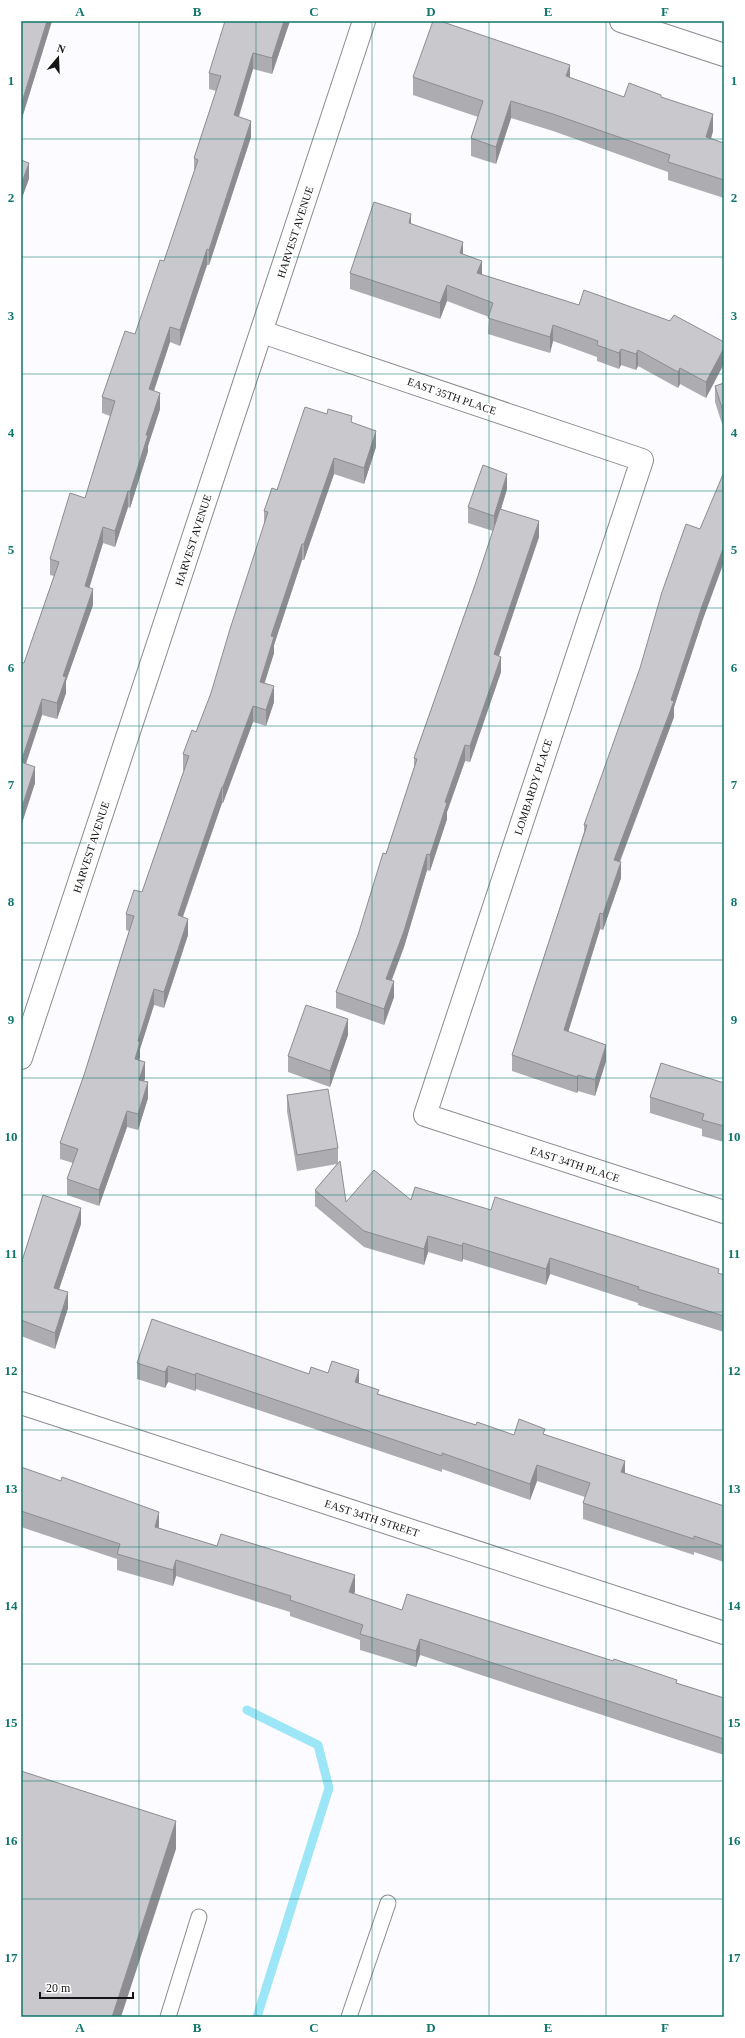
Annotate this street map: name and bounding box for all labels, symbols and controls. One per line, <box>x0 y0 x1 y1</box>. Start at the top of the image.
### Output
text: A <box>75 4 85 19</box>
text: B <box>193 4 202 19</box>
text: C <box>309 4 319 19</box>
text: D <box>426 4 436 19</box>
text: E <box>544 4 552 19</box>
text: F <box>661 4 669 19</box>
north arrow <box>38 38 78 78</box>
text: N <box>56 42 67 56</box>
text: 1 <box>8 73 14 88</box>
text: 1 <box>731 73 737 88</box>
street label: HARVEST AVENUE <box>275 184 316 279</box>
text: 2 <box>8 190 14 205</box>
text: 2 <box>731 190 737 205</box>
text: 3 <box>8 308 15 323</box>
text: 3 <box>731 308 738 323</box>
street label: EAST 35TH PLACE <box>406 375 498 417</box>
text: 4 <box>8 425 15 440</box>
text: 4 <box>731 425 738 440</box>
street label: HARVEST AVENUE <box>173 492 214 587</box>
text: 5 <box>8 542 15 557</box>
text: 5 <box>731 542 738 557</box>
text: 6 <box>8 660 15 675</box>
text: 6 <box>731 660 738 675</box>
street label: LOMBARDY PLACE <box>512 737 554 836</box>
text: 7 <box>8 777 15 792</box>
text: 7 <box>731 777 738 792</box>
street label: HARVEST AVENUE <box>71 799 112 894</box>
text: 8 <box>8 894 15 909</box>
text: 8 <box>731 894 738 909</box>
text: 9 <box>8 1012 15 1027</box>
text: 9 <box>731 1012 738 1027</box>
text: 10 <box>5 1129 18 1144</box>
text: 10 <box>728 1129 741 1144</box>
street label: EAST 34TH PLACE <box>529 1144 621 1184</box>
text: 11 <box>5 1246 17 1261</box>
text: 11 <box>728 1246 740 1261</box>
text: 12 <box>5 1363 18 1378</box>
text: 12 <box>728 1363 741 1378</box>
text: 13 <box>5 1481 18 1496</box>
text: 13 <box>728 1481 741 1496</box>
street label: EAST 34TH STREET <box>323 1497 421 1539</box>
text: 14 <box>5 1598 18 1613</box>
text: 14 <box>728 1598 741 1613</box>
text: 15 <box>5 1715 18 1730</box>
text: 15 <box>728 1715 741 1730</box>
text: 16 <box>5 1833 18 1848</box>
text: 16 <box>728 1833 741 1848</box>
text: 17 <box>5 1950 18 1965</box>
text: 17 <box>728 1950 741 1965</box>
scale bar <box>40 1974 133 2000</box>
text: 20 m <box>46 1981 71 1995</box>
text: A <box>75 2020 85 2035</box>
text: B <box>193 2020 202 2035</box>
text: C <box>309 2020 319 2035</box>
text: D <box>426 2020 436 2035</box>
text: E <box>544 2020 552 2035</box>
text: F <box>661 2020 669 2035</box>

